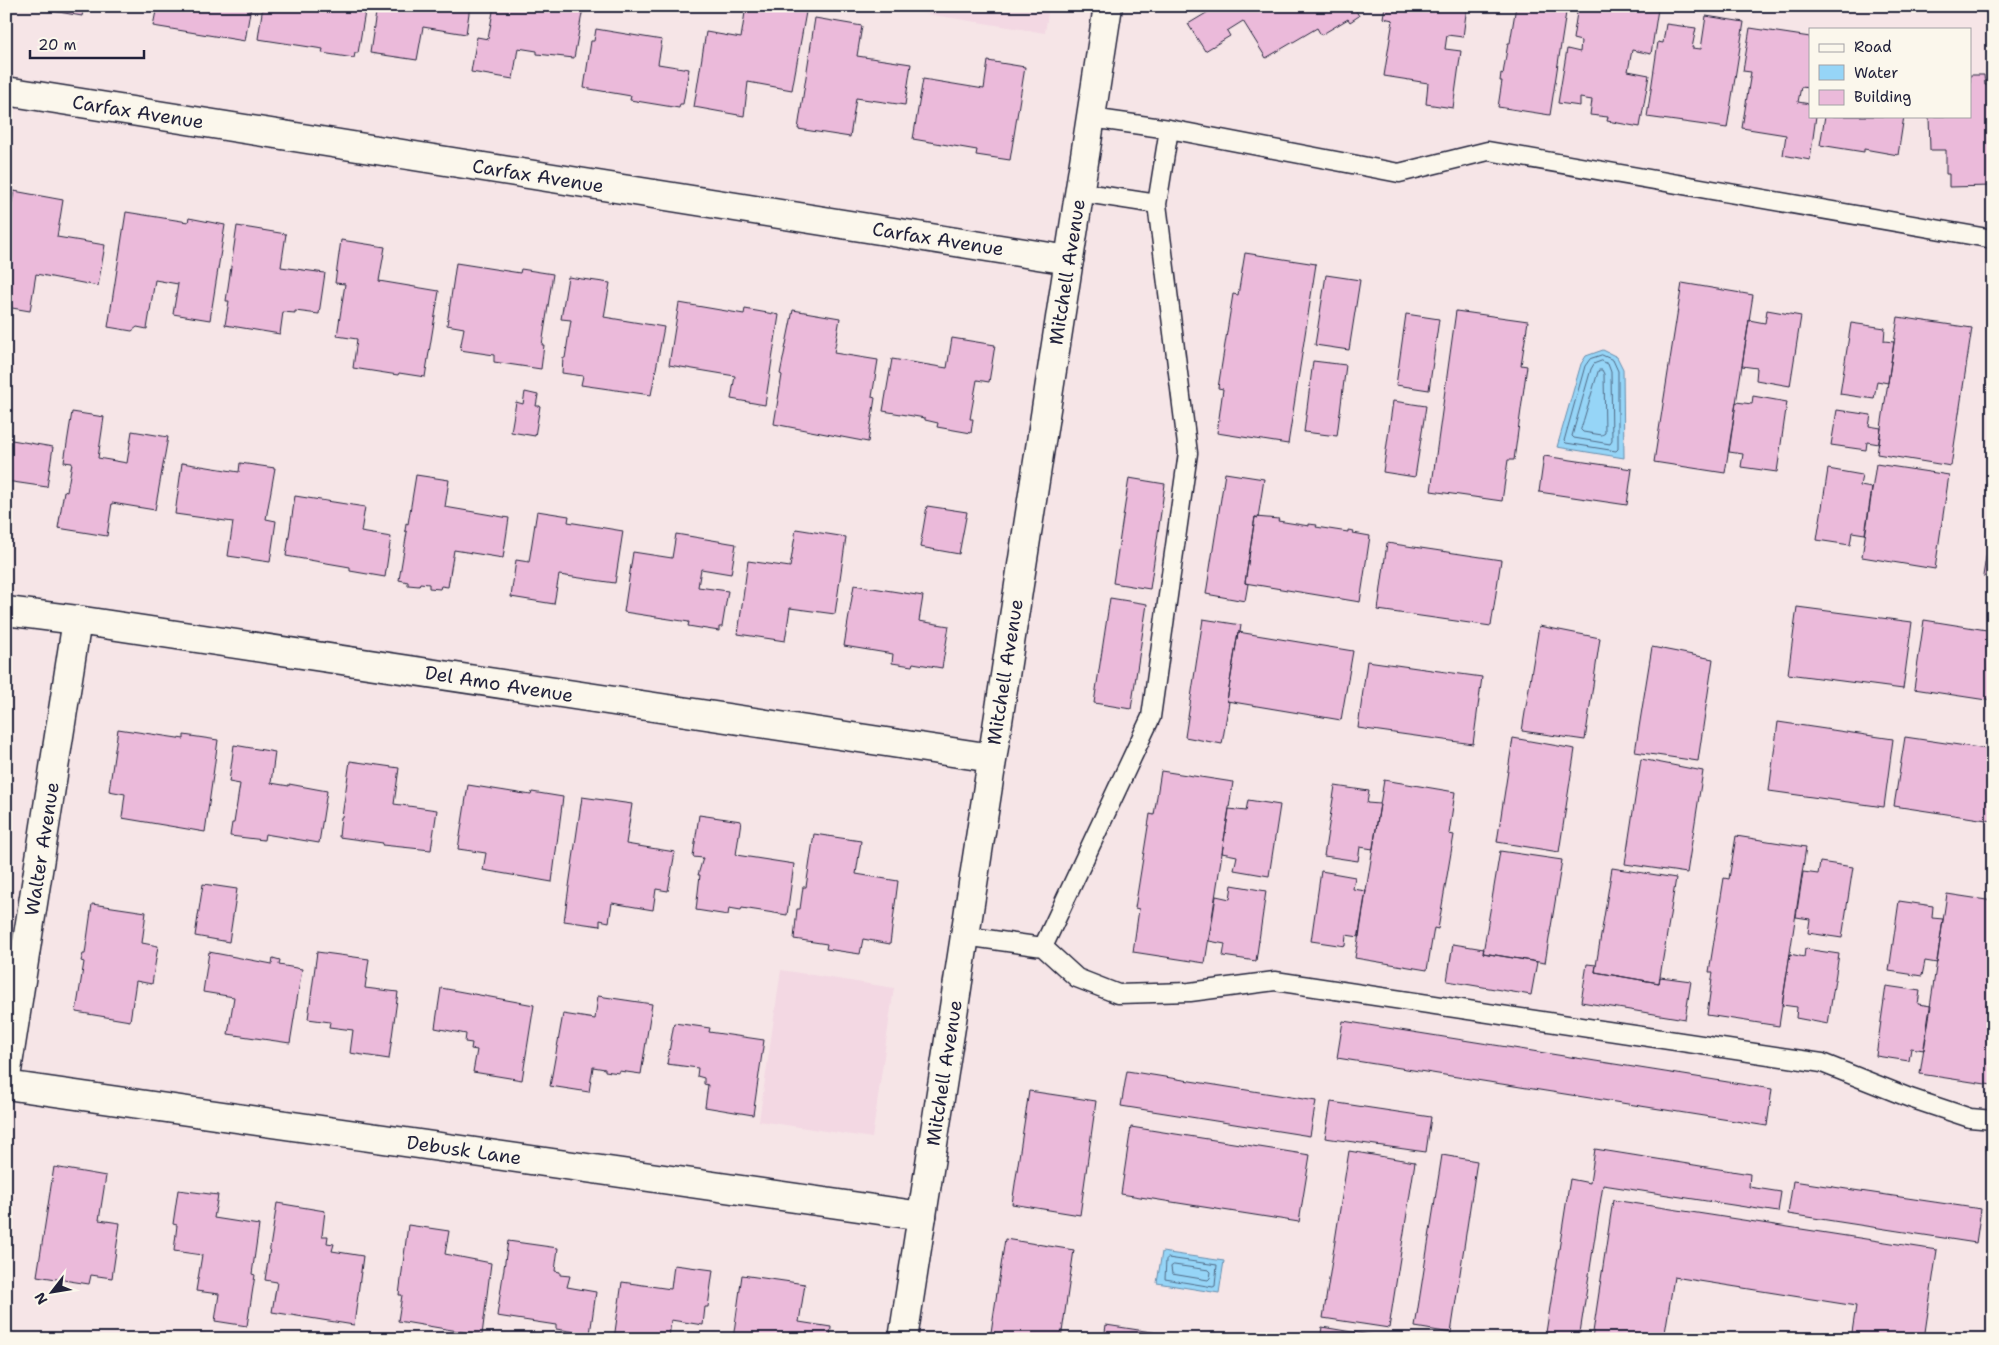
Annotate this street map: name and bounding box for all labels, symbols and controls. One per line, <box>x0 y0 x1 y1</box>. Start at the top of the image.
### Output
scale bar <box>30 28 144 60</box>
legend <box>1809 28 1972 118</box>
text: 20 m <box>38 35 77 55</box>
text: Road <box>1854 37 1892 57</box>
text: Water <box>1854 63 1898 83</box>
text: Building <box>1854 87 1911 107</box>
street label: Carfax Avenue <box>71 89 205 135</box>
street label: Carfax Avenue <box>471 153 605 199</box>
street label: Mitchell Avenue <box>1043 197 1091 347</box>
street label: Carfax Avenue <box>871 216 1005 262</box>
street label: Mitchell Avenue <box>981 597 1029 747</box>
street label: Del Amo Avenue <box>423 660 575 708</box>
street label: Walter Avenue <box>19 780 65 918</box>
street label: Mitchell Avenue <box>920 998 968 1148</box>
street label: Debusk Lane <box>405 1130 523 1170</box>
north arrow <box>28 1268 78 1318</box>
text: N <box>30 1289 51 1308</box>

